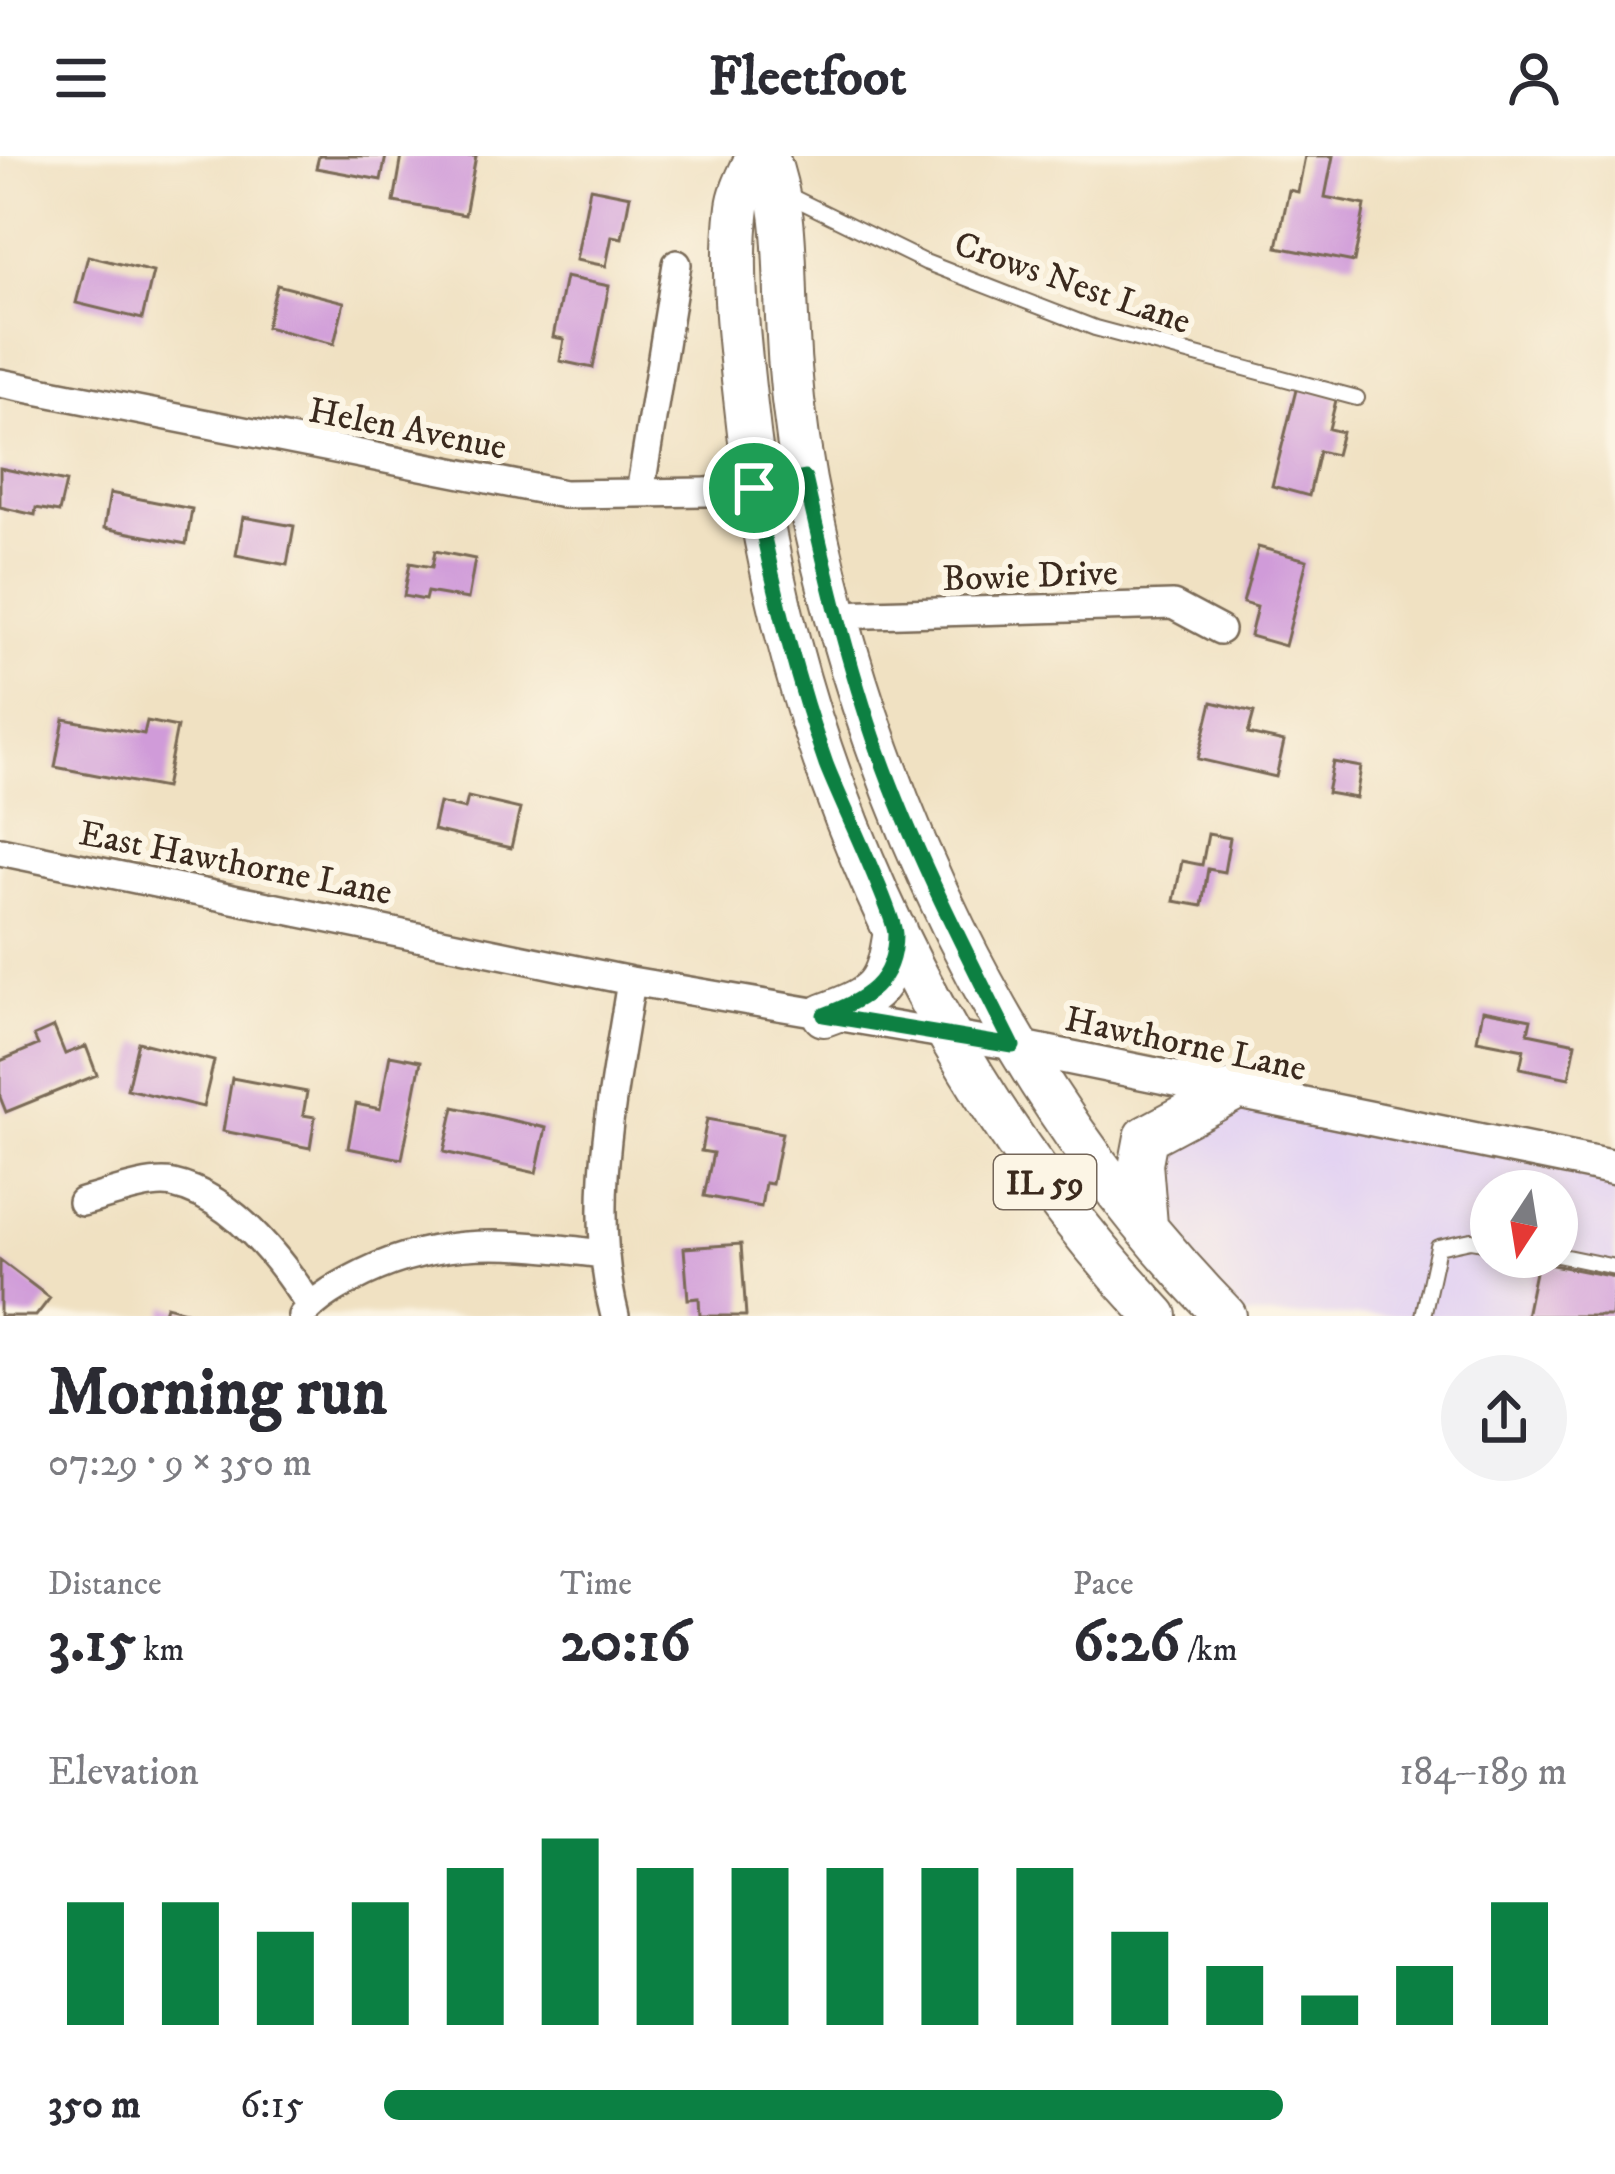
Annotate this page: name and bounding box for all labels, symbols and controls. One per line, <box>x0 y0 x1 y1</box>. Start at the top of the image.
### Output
icon: menu <box>48 45 114 111</box>
text: Fleetfoot <box>709 45 906 112</box>
icon: person <box>1501 45 1567 111</box>
street label: Crows Nest Lane <box>948 222 1196 345</box>
street label: Helen Avenue <box>305 388 510 471</box>
pin <box>703 437 805 539</box>
icon: arrive <box>721 455 787 521</box>
street label: Bowie Drive <box>942 551 1118 602</box>
street label: East Hawthorne Lane <box>75 811 396 916</box>
street label: Hawthorne Lane <box>1061 997 1310 1092</box>
road number: IL 59 <box>994 1155 1096 1209</box>
north arrow <box>1470 1170 1578 1278</box>
map controls <box>1470 1170 1578 1278</box>
text: Morning run <box>48 1353 387 1435</box>
button: share <box>1441 1355 1567 1481</box>
text: 07:29 · 9 × 350 m <box>48 1439 312 1488</box>
text: Distance <box>48 1564 162 1605</box>
text: Time <box>560 1564 632 1605</box>
text: Pace <box>1073 1564 1134 1605</box>
text: 3.15 <box>48 1605 136 1680</box>
text: 20:16 <box>560 1605 691 1680</box>
text: 6:26 <box>1073 1605 1180 1680</box>
text: km <box>136 1630 184 1671</box>
text: /km <box>1180 1630 1237 1671</box>
text: Elevation <box>48 1748 199 1797</box>
text: 184–189 m <box>1399 1748 1567 1797</box>
text: 350 m <box>48 2081 141 2130</box>
text: 6:15 <box>240 2081 304 2130</box>

